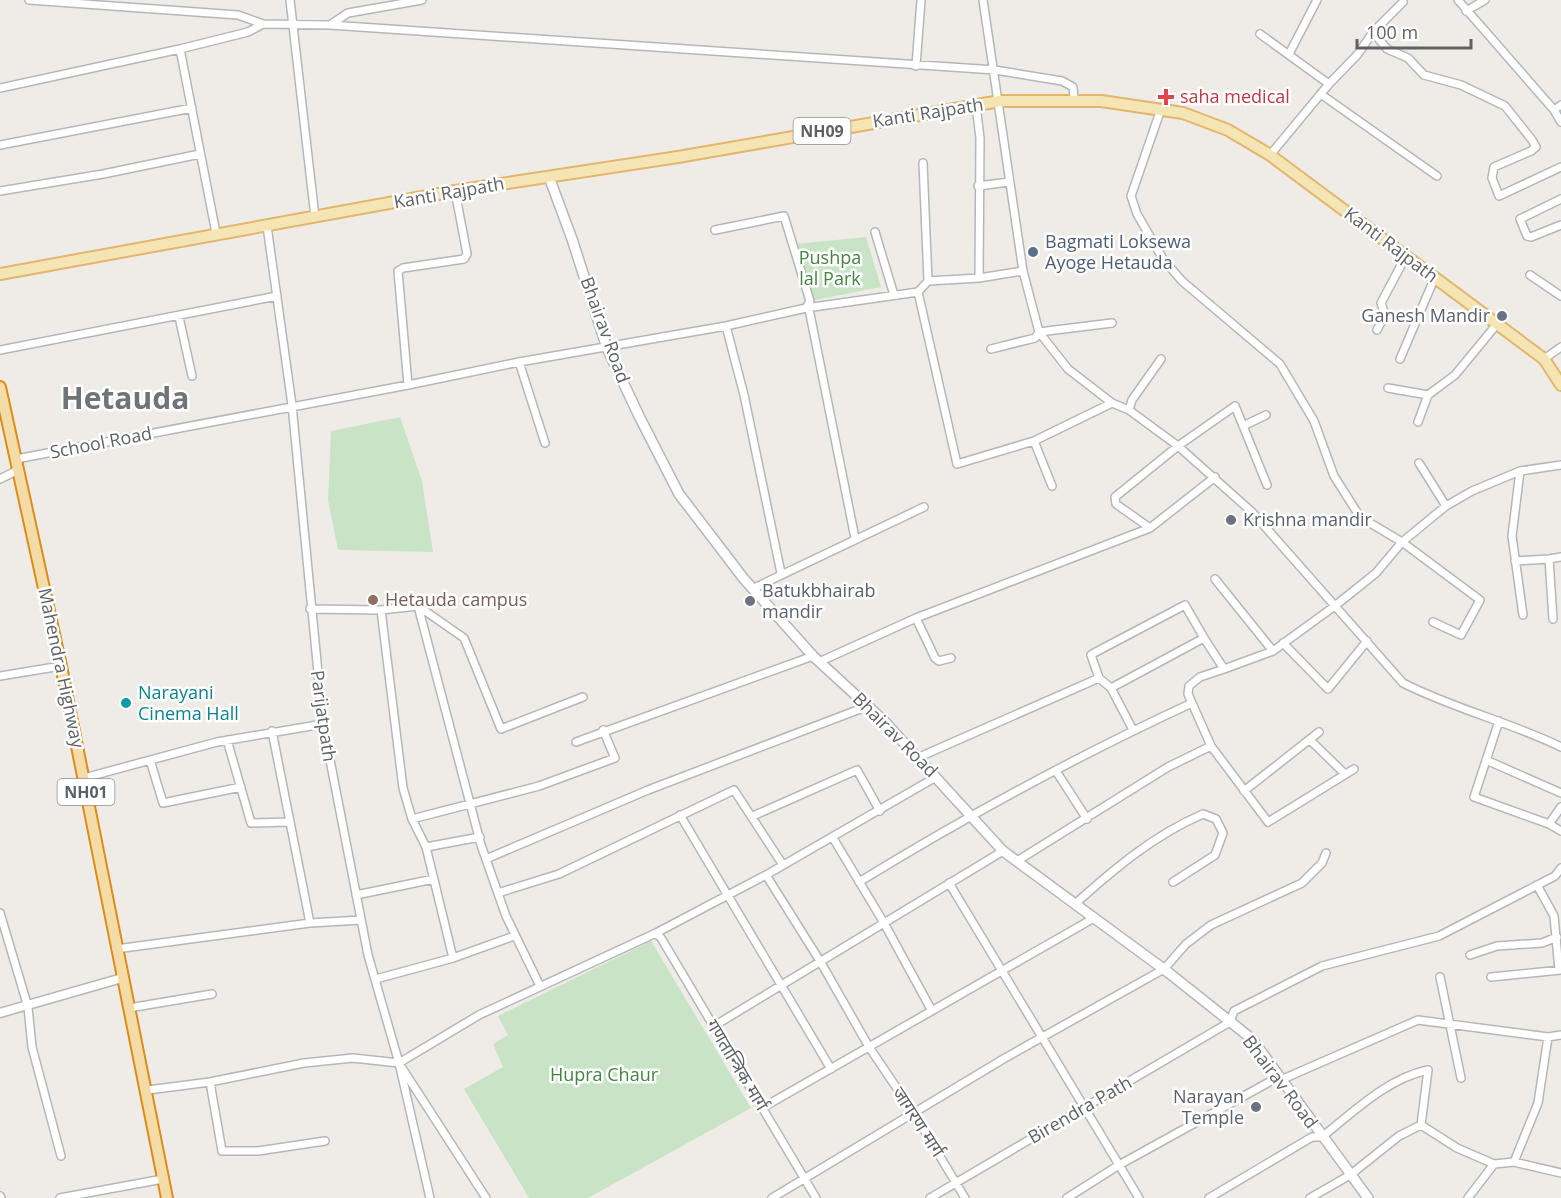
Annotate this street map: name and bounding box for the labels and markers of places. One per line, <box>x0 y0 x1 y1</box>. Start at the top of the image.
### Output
place label: saha medical <box>1180 84 1290 108</box>
marker: saha medical <box>1157 88 1175 106</box>
place label: Bagmati Loksewa Ayoge Hetauda <box>1045 229 1191 274</box>
marker: Bagmati Loksewa Ayoge Hetauda <box>1026 245 1040 259</box>
place label: Ganesh Mandir <box>1361 303 1491 327</box>
marker: Ganesh Mandir <box>1495 309 1509 323</box>
place label: Krishna mandir <box>1243 507 1373 531</box>
marker: Krishna mandir <box>1224 513 1238 527</box>
place label: Batukbhairab mandir <box>762 578 876 623</box>
place label: Hetauda campus <box>385 587 527 611</box>
marker: Hetauda campus <box>366 593 380 607</box>
marker: Batukbhairab mandir <box>743 594 757 608</box>
place label: Narayani Cinema Hall <box>138 680 239 725</box>
marker: Narayani Cinema Hall <box>119 696 133 710</box>
place label: Narayan Temple <box>1173 1084 1244 1129</box>
marker: Narayan Temple <box>1249 1100 1263 1114</box>

